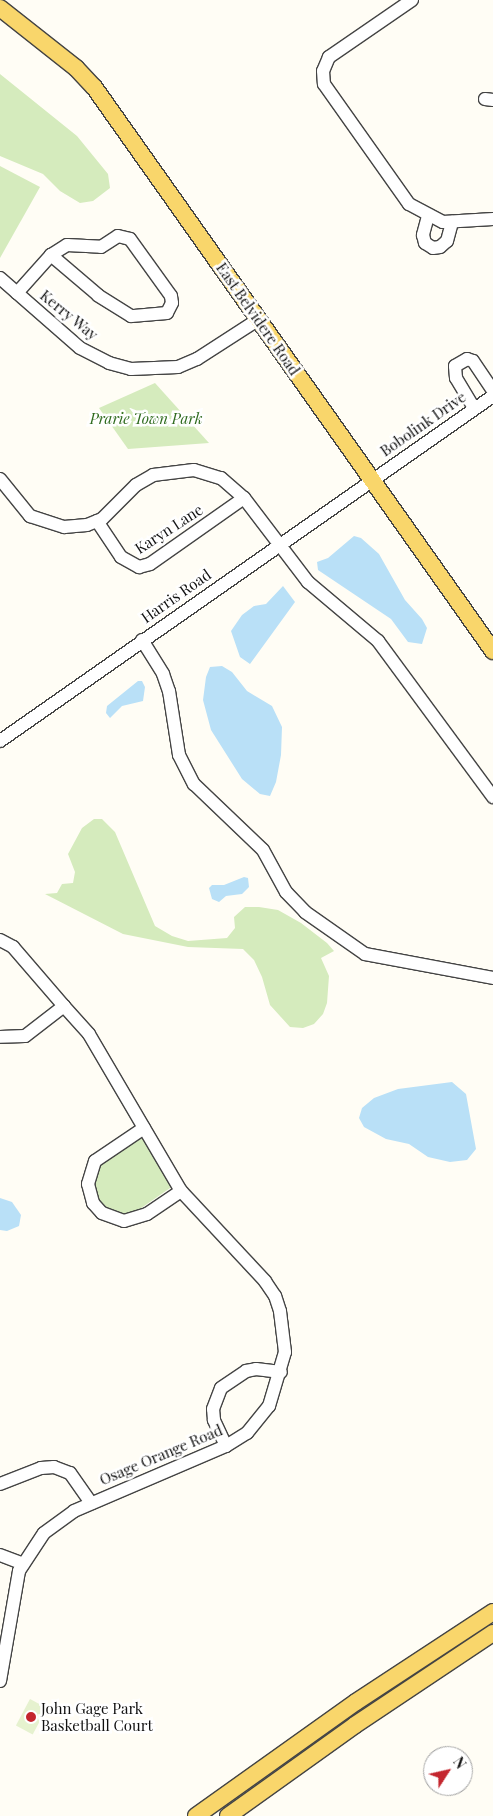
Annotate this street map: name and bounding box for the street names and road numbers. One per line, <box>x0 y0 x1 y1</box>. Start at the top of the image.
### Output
street label: East Belvidere Road <box>212 259 304 379</box>
street label: Kerry Way <box>36 286 102 344</box>
street label: Bobolink Drive <box>377 388 469 460</box>
street label: Karyn Lane <box>132 500 206 558</box>
street label: Harris Road <box>138 565 214 627</box>
street label: Osage Orange Road <box>97 1421 225 1489</box>

